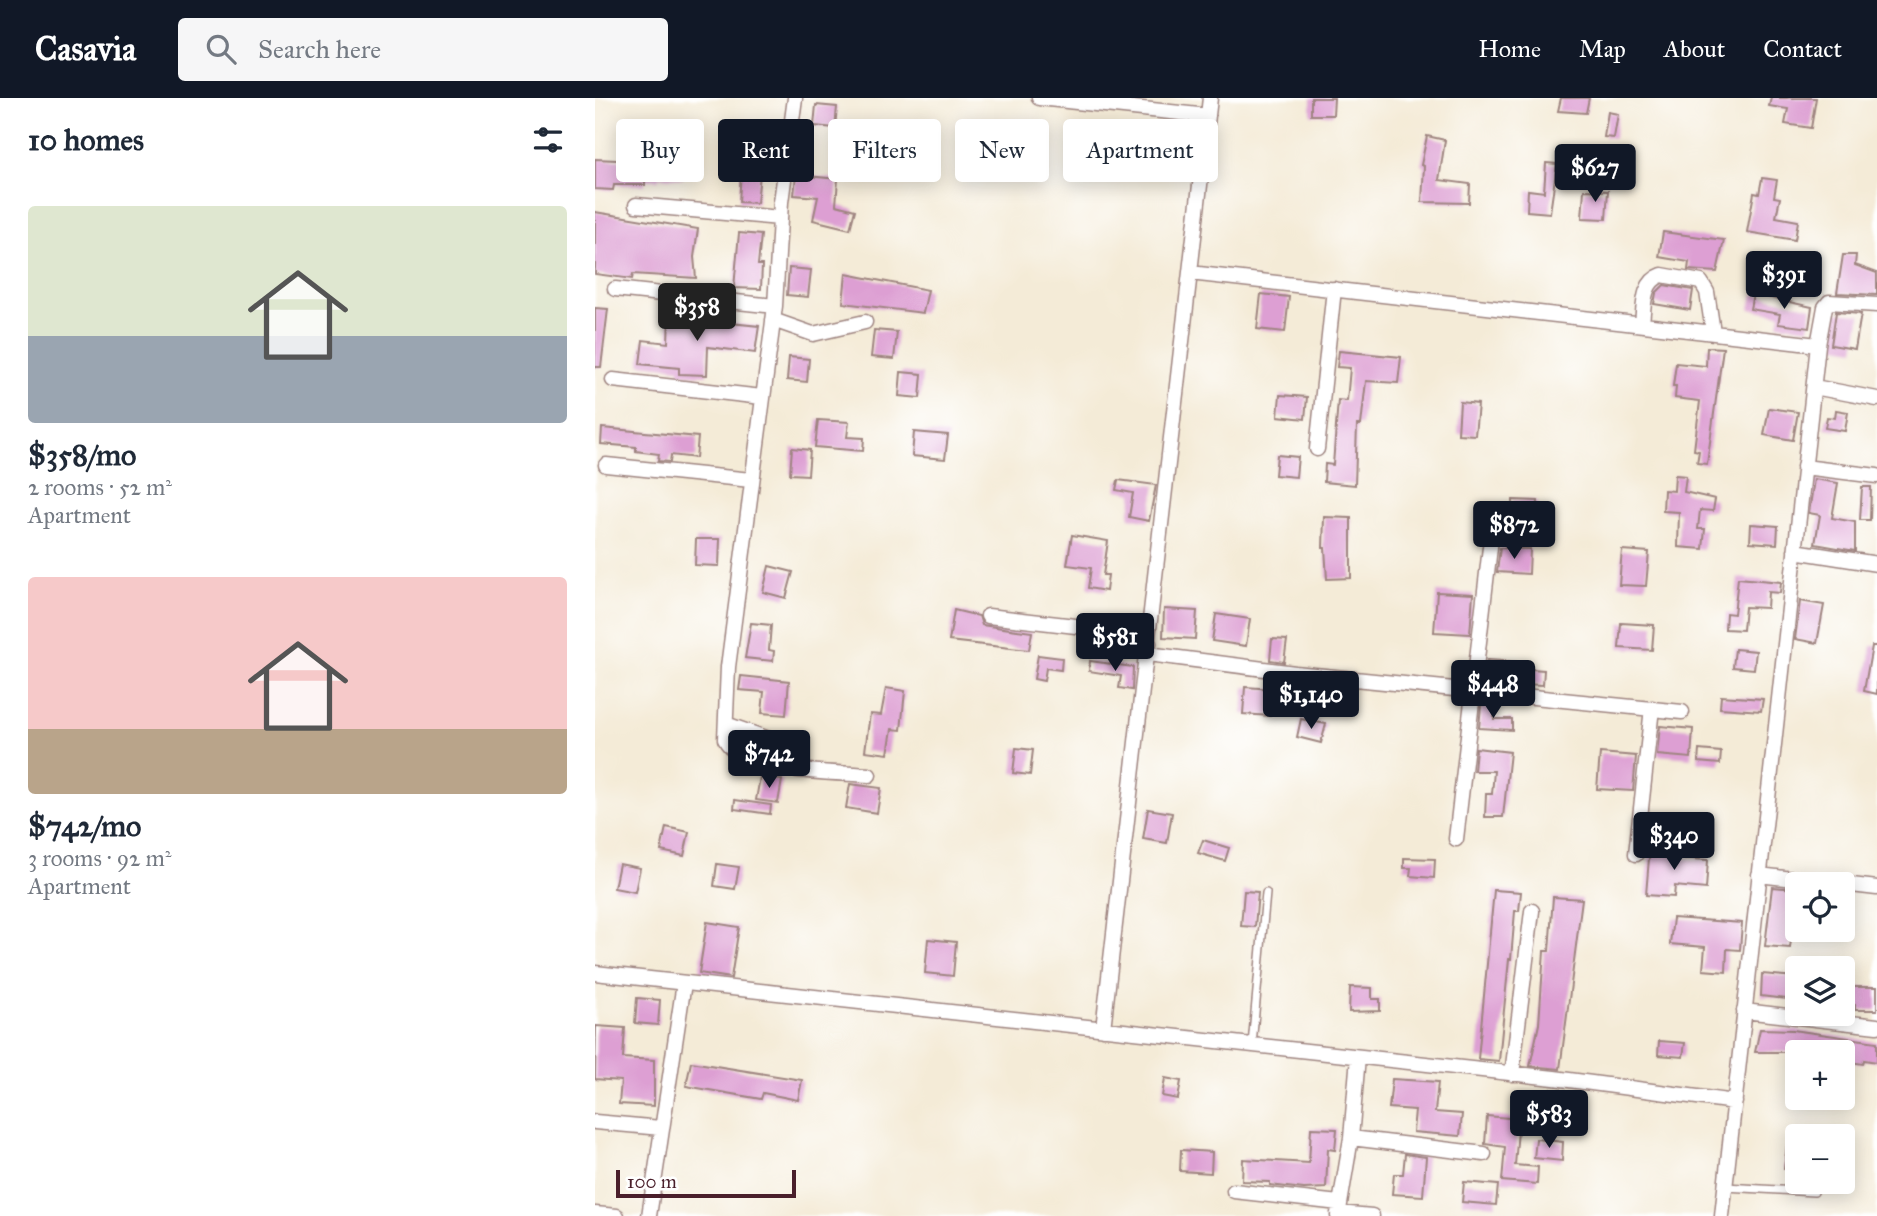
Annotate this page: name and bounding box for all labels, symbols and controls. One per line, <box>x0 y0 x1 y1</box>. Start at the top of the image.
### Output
search box <box>178 18 668 81</box>
text: Casavia <box>35 29 136 69</box>
icon: search <box>202 30 240 68</box>
text: Search here <box>258 33 381 65</box>
text: Home <box>1478 34 1541 64</box>
text: Map <box>1579 34 1626 64</box>
text: About <box>1664 34 1725 64</box>
text: Contact <box>1763 34 1842 64</box>
chip: Buy <box>616 119 704 182</box>
chip: Rent <box>718 119 814 182</box>
chip: Filters <box>828 119 941 182</box>
chip: New <box>955 119 1049 182</box>
chip: Apartment <box>1063 119 1218 182</box>
icon: filters <box>529 121 567 159</box>
text: 10 homes <box>28 122 144 158</box>
pin: $627 <box>1554 144 1636 204</box>
text: $627 <box>1571 153 1619 181</box>
icon: home <box>235 252 361 378</box>
pin: $391 <box>1743 252 1825 311</box>
text: $391 <box>1762 260 1806 288</box>
pin: $358 <box>656 284 738 343</box>
text: $358 <box>674 292 720 320</box>
text: $358/mo <box>28 437 136 473</box>
text: 2 rooms · 52 m² <box>28 473 172 501</box>
text: Apartment <box>28 501 131 529</box>
pin: $872 <box>1473 502 1555 561</box>
text: $872 <box>1489 510 1539 538</box>
pin: $581 <box>1074 614 1156 673</box>
text: $581 <box>1092 622 1138 650</box>
icon: home <box>235 623 361 749</box>
pin: $448 <box>1452 660 1534 720</box>
text: $448 <box>1467 669 1519 697</box>
pin: $1,140 <box>1254 672 1368 731</box>
text: $1,140 <box>1279 680 1343 708</box>
pin: $742 <box>728 730 810 790</box>
text: $742 <box>744 739 794 767</box>
text: $742/mo <box>28 808 141 844</box>
pin: $340 <box>1633 812 1715 872</box>
text: $340 <box>1649 821 1699 849</box>
text: 3 rooms · 92 m² <box>28 844 171 872</box>
text: Apartment <box>28 872 131 900</box>
map controls <box>1785 872 1855 1194</box>
button: locate <box>1785 872 1855 942</box>
button: layers <box>1785 956 1855 1026</box>
button: + <box>1785 1040 1855 1110</box>
pin: $583 <box>1508 1090 1590 1150</box>
text: $583 <box>1526 1099 1572 1127</box>
button: − <box>1785 1124 1855 1194</box>
scale bar <box>616 1167 796 1199</box>
text: 100 m <box>627 1170 677 1193</box>

